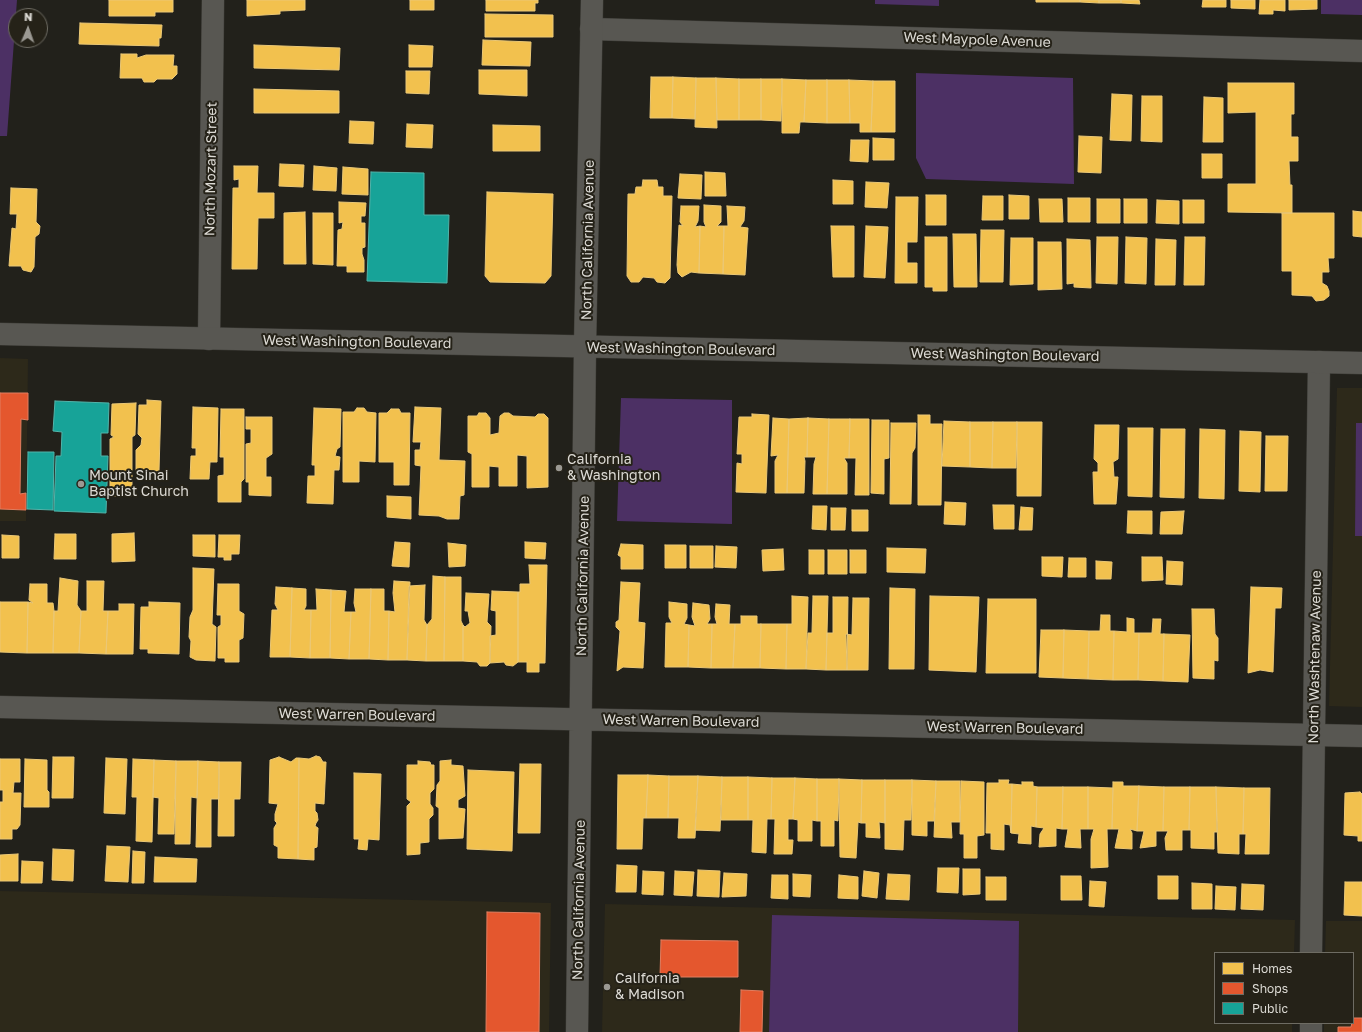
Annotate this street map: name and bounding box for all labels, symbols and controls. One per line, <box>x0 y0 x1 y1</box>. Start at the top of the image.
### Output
north arrow <box>8 8 48 48</box>
text: N <box>24 10 33 23</box>
street label: West Maypole Avenue <box>903 29 1051 51</box>
street label: North Mozart Street <box>201 102 221 236</box>
street label: North California Avenue <box>578 160 598 320</box>
street label: West Washington Boulevard <box>262 332 452 352</box>
street label: West Washington Boulevard <box>586 339 776 359</box>
street label: West Washington Boulevard <box>910 345 1100 365</box>
place label: California & Washington <box>567 452 660 484</box>
marker: California & Washington <box>554 463 564 473</box>
place label: Mount Sinai Baptist Church <box>89 468 189 500</box>
marker: Mount Sinai Baptist Church <box>76 479 86 489</box>
street label: North California Avenue <box>573 496 593 656</box>
street label: North Washtenaw Avenue <box>1305 570 1325 744</box>
street label: West Warren Boulevard <box>278 705 436 725</box>
street label: West Warren Boulevard <box>602 711 760 731</box>
street label: West Warren Boulevard <box>926 718 1084 738</box>
street label: North California Avenue <box>569 820 589 980</box>
legend <box>1214 952 1354 1024</box>
text: Homes <box>1252 961 1292 976</box>
place label: California & Madison <box>615 971 685 1004</box>
text: Shops <box>1252 981 1288 996</box>
marker: California & Madison <box>602 982 612 992</box>
text: Public <box>1252 1001 1288 1016</box>

